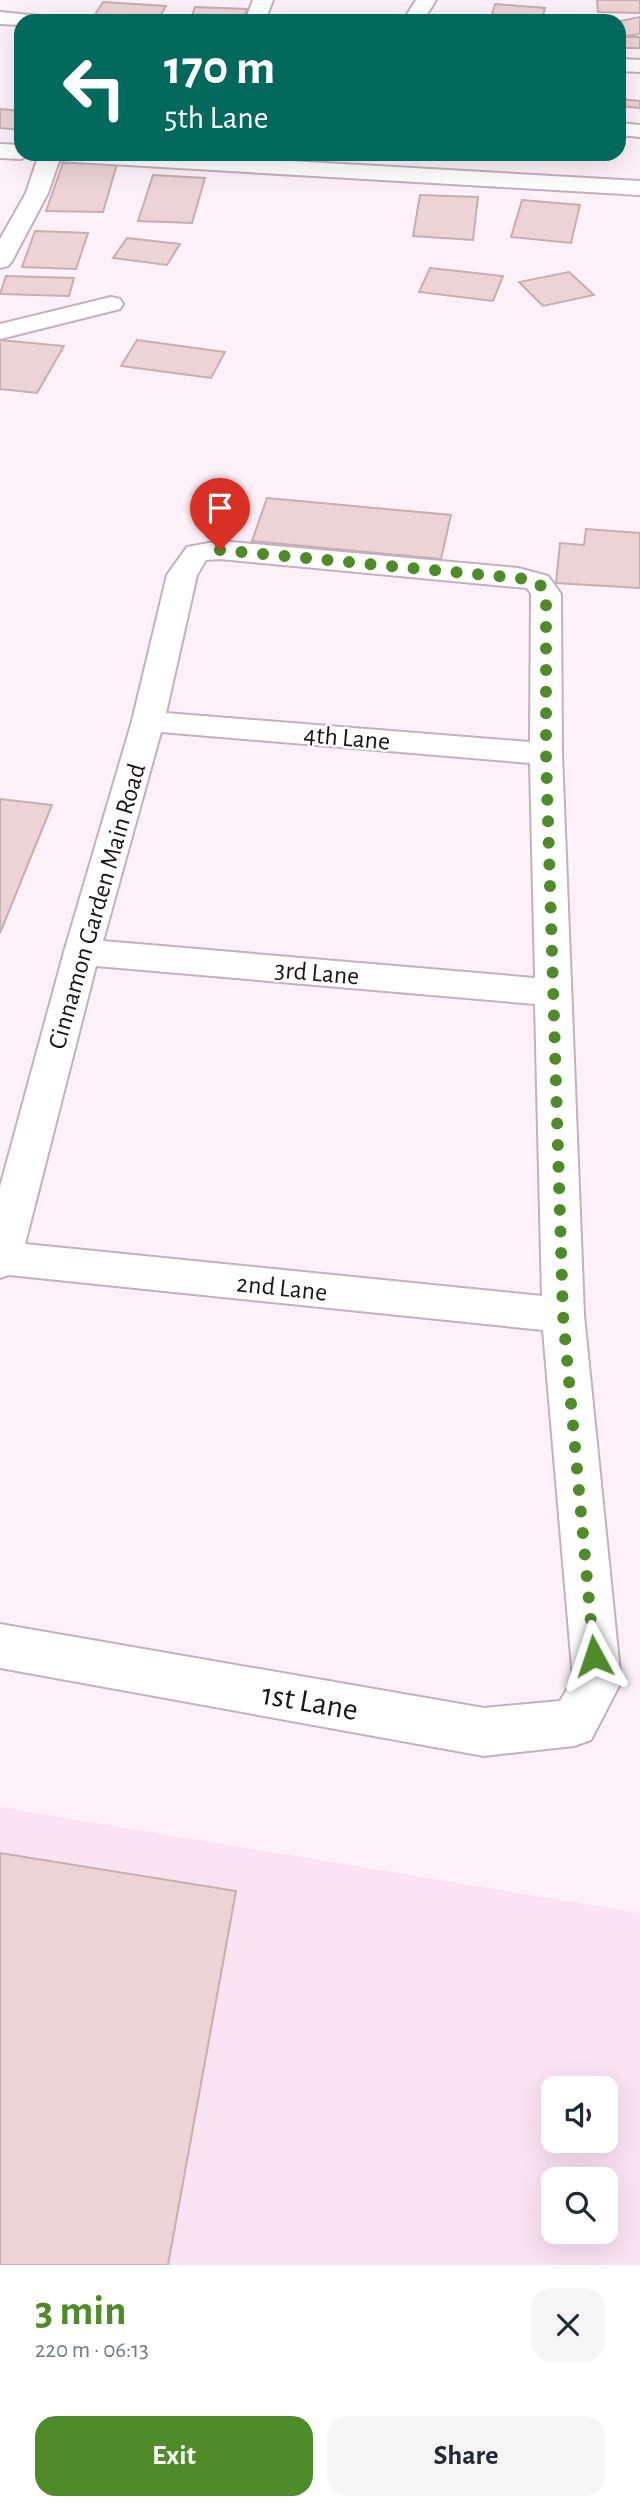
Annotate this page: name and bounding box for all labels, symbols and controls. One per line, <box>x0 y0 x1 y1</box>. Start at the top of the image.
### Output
icon: left <box>49 42 140 133</box>
text: 170 m <box>164 44 275 93</box>
text: 5th Lane <box>164 102 269 134</box>
pin <box>190 478 250 550</box>
icon: arrive <box>201 489 239 527</box>
street label: 4th Lane <box>303 721 391 755</box>
street label: Cinnamon Garden Main Road <box>44 761 150 1052</box>
street label: 3rd Lane <box>274 956 360 990</box>
street label: 2nd Lane <box>235 1270 328 1306</box>
position arrow <box>557 1619 631 1693</box>
street label: 1st Lane <box>259 1678 361 1726</box>
map controls <box>541 2076 618 2244</box>
button: sound <box>541 2076 618 2153</box>
button: search <box>541 2167 618 2244</box>
button: close <box>531 2288 605 2362</box>
text: 3 min <box>35 2290 127 2332</box>
text: 220 m · 06:13 <box>35 2339 149 2362</box>
button: Exit <box>35 2416 313 2496</box>
button: Share <box>327 2416 605 2496</box>

